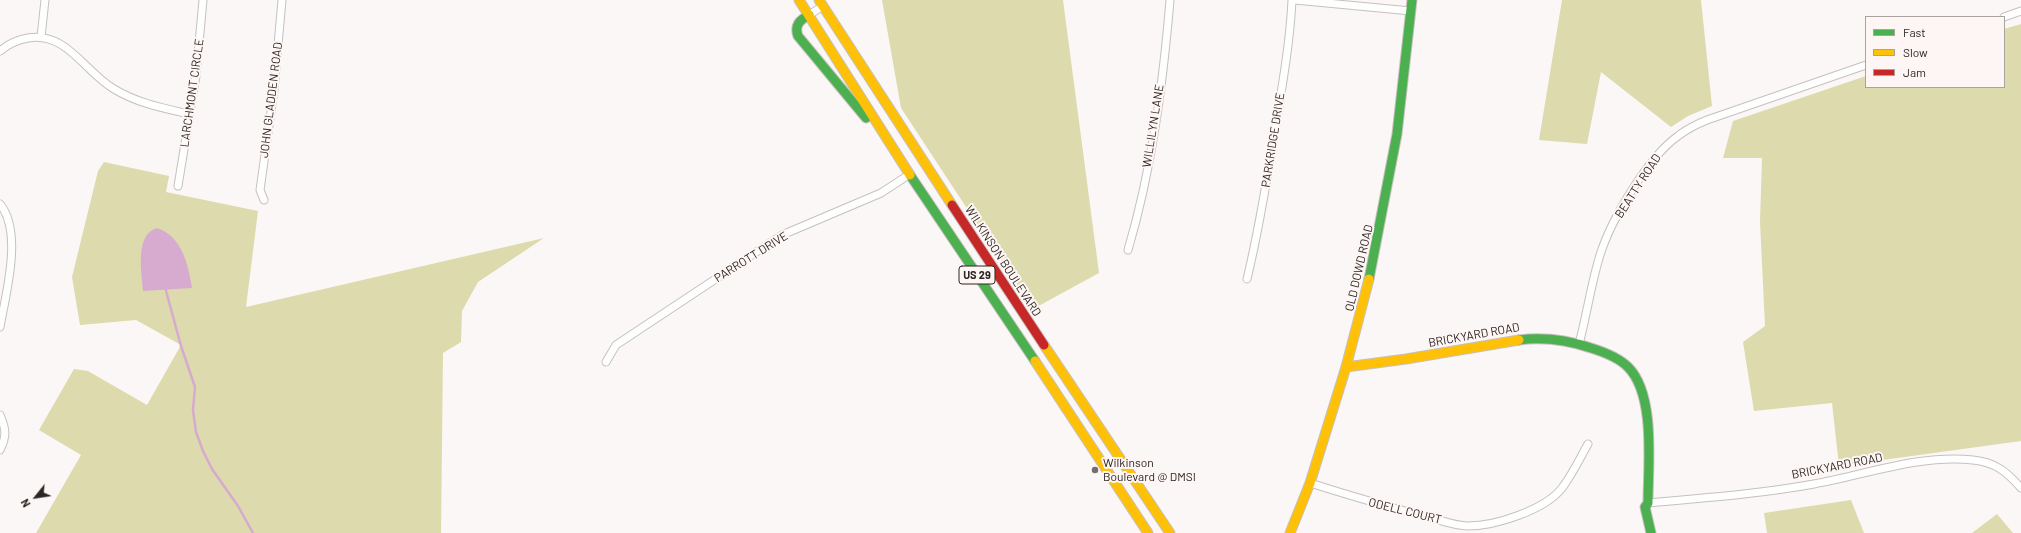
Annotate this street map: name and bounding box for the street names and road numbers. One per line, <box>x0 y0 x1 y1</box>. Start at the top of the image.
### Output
street label: LARCHMONT CIRCLE <box>177 38 207 148</box>
street label: JOHN GLADDEN ROAD <box>257 41 285 159</box>
street label: WILLILYN LANE <box>1139 83 1167 169</box>
street label: PARKRIDGE DRIVE <box>1258 92 1288 188</box>
street label: BEATTY ROAD <box>1612 151 1664 221</box>
street label: WILKINSON BOULEVARD <box>962 203 1044 319</box>
street label: OLD DOWD ROAD <box>1342 223 1376 313</box>
street label: PARROTT DRIVE <box>711 229 791 285</box>
road number: US 29 <box>959 266 995 284</box>
street label: BRICKYARD ROAD <box>1427 320 1521 350</box>
street label: BRICKYARD ROAD <box>1790 450 1884 482</box>
street label: ODELL COURT <box>1367 495 1443 527</box>

